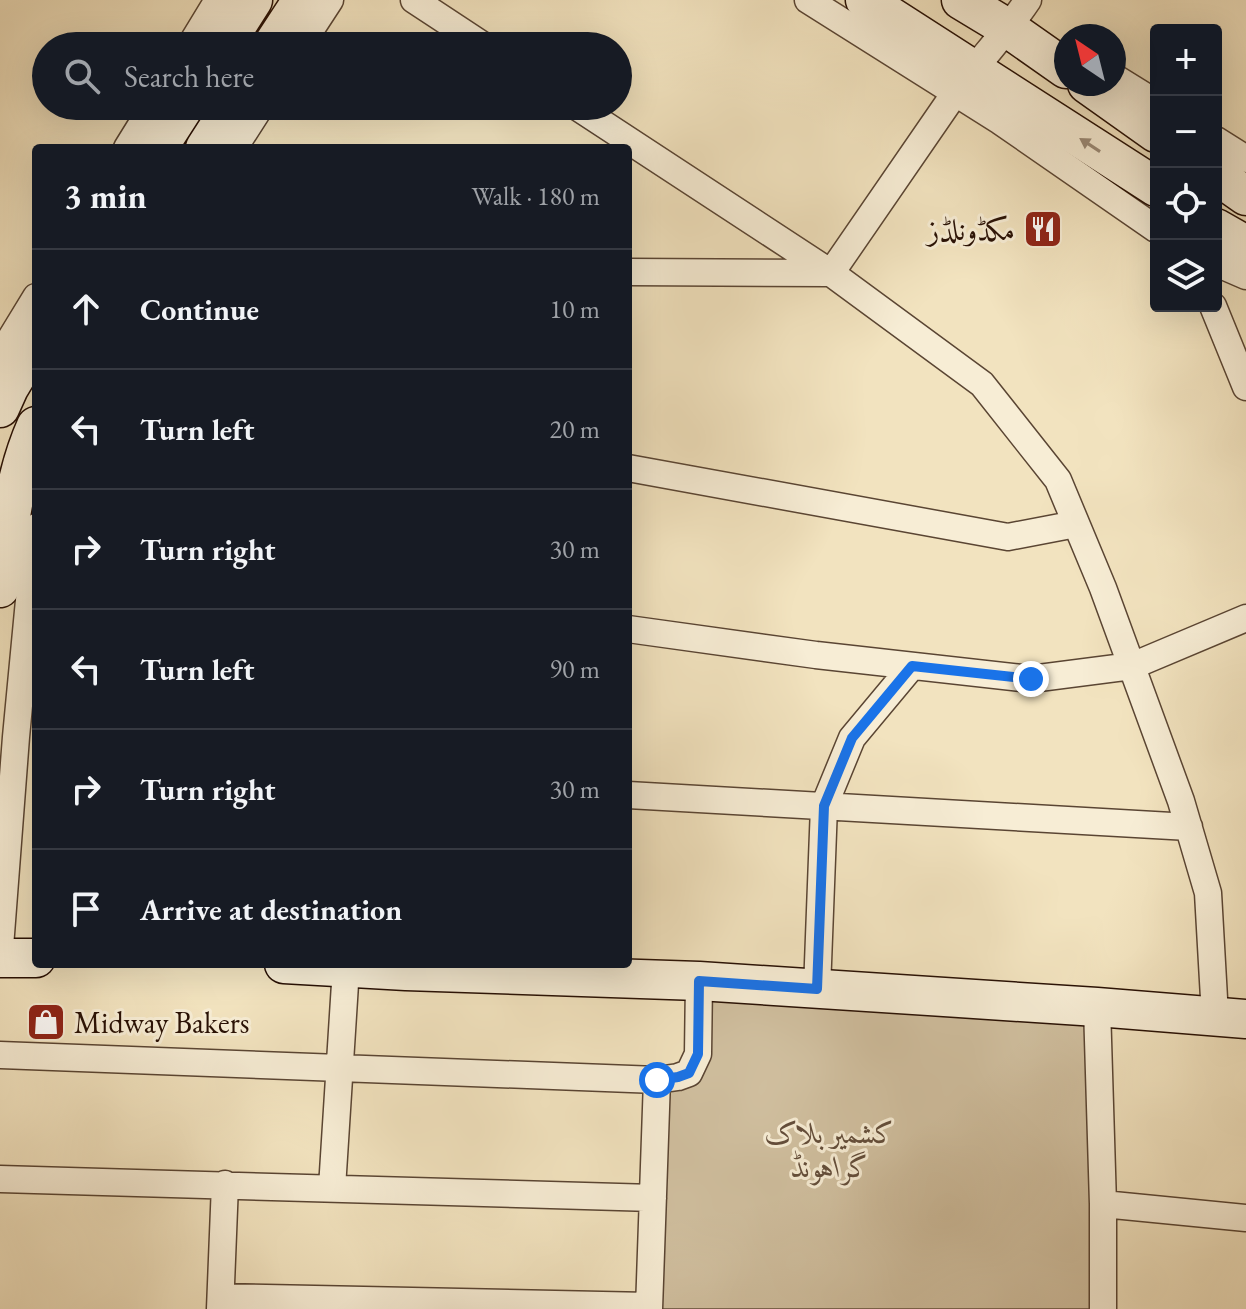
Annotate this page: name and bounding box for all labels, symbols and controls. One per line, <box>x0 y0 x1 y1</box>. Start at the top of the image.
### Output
north arrow <box>1054 24 1126 96</box>
map controls <box>1150 24 1222 312</box>
button: + <box>1150 24 1222 96</box>
search box <box>32 32 632 120</box>
icon: search <box>60 54 104 98</box>
text: Search here <box>124 57 254 96</box>
button: − <box>1150 96 1222 168</box>
one-way arrow <box>1080 138 1101 153</box>
button: locate <box>1150 168 1222 240</box>
text: 3 min <box>64 174 147 218</box>
text: Walk · 180 m <box>472 179 600 213</box>
restaurant icon: مکڈونلڈز <box>1022 208 1064 250</box>
place label: مکڈونلڈز <box>924 210 1015 249</box>
button: layers <box>1150 240 1222 312</box>
icon: ahead <box>64 287 108 331</box>
text: Continue <box>140 290 259 329</box>
text: 10 m <box>550 292 600 326</box>
icon: left <box>64 407 108 451</box>
text: Turn left <box>140 410 254 449</box>
text: 20 m <box>550 412 600 446</box>
icon: right <box>64 527 108 571</box>
text: Turn right <box>140 530 276 569</box>
text: 30 m <box>550 532 600 566</box>
icon: left <box>64 647 108 691</box>
text: Turn left <box>140 650 254 689</box>
text: 90 m <box>550 652 600 686</box>
route end <box>1013 661 1049 697</box>
icon: right <box>64 767 108 811</box>
text: Turn right <box>140 770 276 809</box>
text: 30 m <box>550 772 600 806</box>
icon: arrive <box>64 887 108 931</box>
text: Arrive at destination <box>140 890 402 929</box>
shop icon: Midway Bakers <box>25 1001 67 1043</box>
place label: Midway Bakers <box>74 1003 250 1042</box>
route start <box>639 1062 675 1098</box>
park label: کشمیر بلاک ﮔﺮﺍﮨﻮﻧﮉ <box>765 1113 897 1186</box>

